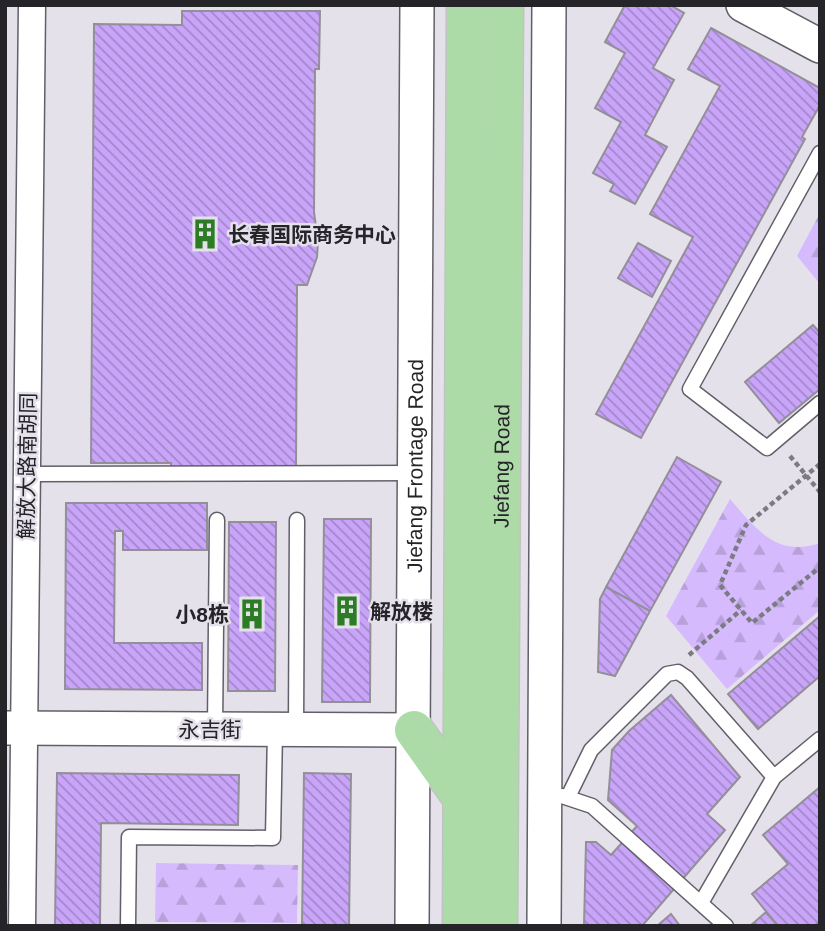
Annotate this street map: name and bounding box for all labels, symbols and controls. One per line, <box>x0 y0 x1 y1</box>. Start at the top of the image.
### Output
building icon: 长春国际商务中心 <box>188 217 222 251</box>
place label: 长春国际商务中心 <box>228 223 396 246</box>
street label: Jiefang Frontage Road <box>402 359 427 573</box>
street label: 解放大路南胡同 <box>14 392 40 540</box>
street label: Jiefang Road <box>489 404 513 528</box>
building icon: 解放楼 <box>330 594 364 628</box>
building icon: 小8栋 <box>235 597 269 631</box>
place label: 解放楼 <box>370 600 433 623</box>
place label: 小8栋 <box>175 603 229 626</box>
street label: 永吉街 <box>179 718 242 741</box>

